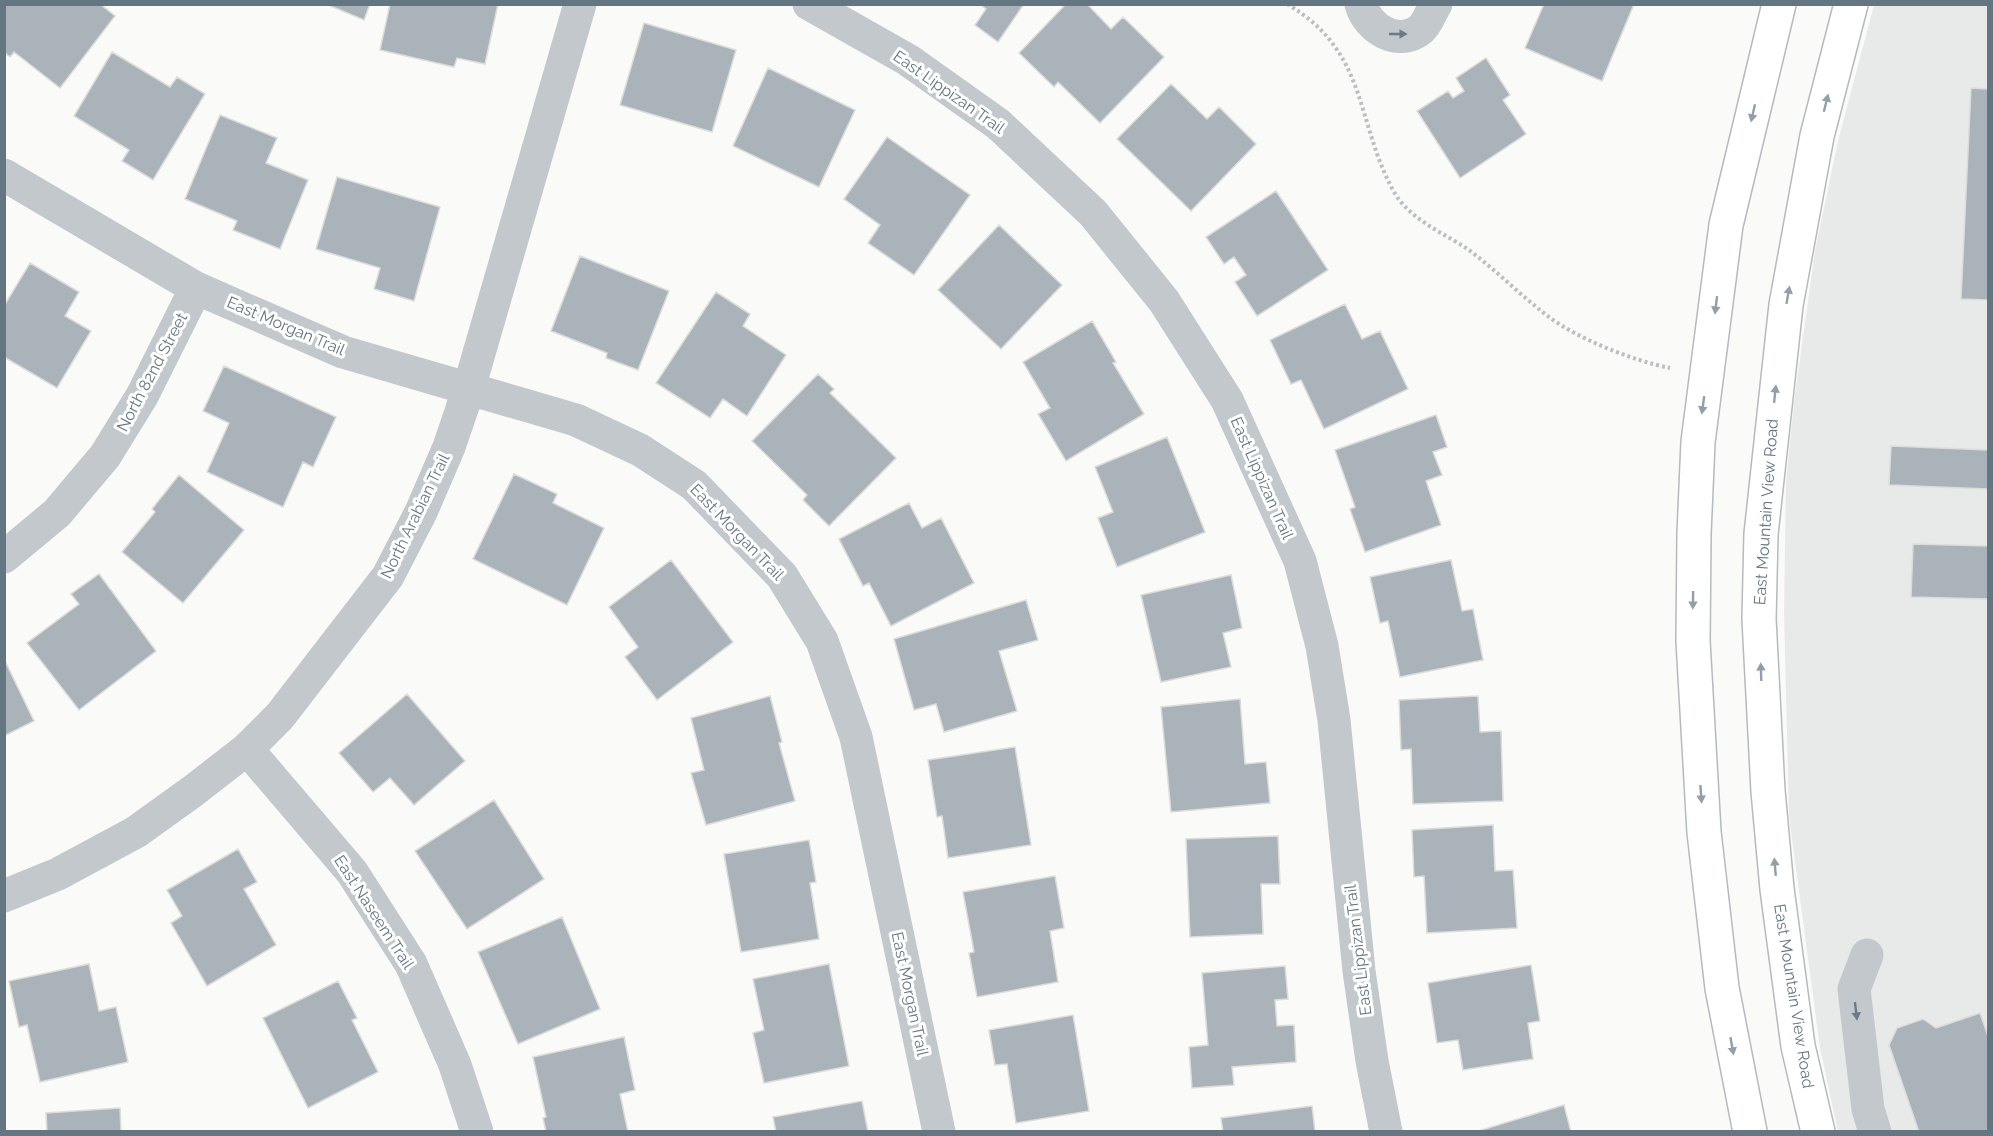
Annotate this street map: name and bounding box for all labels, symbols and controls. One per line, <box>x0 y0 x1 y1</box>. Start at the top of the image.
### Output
one-way arrow <box>1389 29 1408 39</box>
street label: East Lippizan Trail <box>890 46 1009 138</box>
one-way arrow <box>1821 94 1831 112</box>
one-way arrow <box>1747 104 1757 123</box>
one-way arrow <box>1784 285 1793 304</box>
street label: East Morgan Trail <box>224 293 348 360</box>
one-way arrow <box>1711 295 1720 314</box>
street label: North 82nd Street <box>113 309 192 435</box>
one-way arrow <box>1770 385 1780 404</box>
one-way arrow <box>1698 396 1707 415</box>
street label: East Lippizan Trail <box>1227 414 1298 543</box>
street label: East Mountain View Road <box>1750 418 1782 606</box>
street label: North Arabian Trail <box>377 450 454 581</box>
street label: East Morgan Trail <box>686 480 788 585</box>
one-way arrow <box>1688 590 1698 609</box>
one-way arrow <box>1756 663 1766 682</box>
one-way arrow <box>1697 785 1706 804</box>
street label: East Naseem Trail <box>330 852 418 973</box>
one-way arrow <box>1770 857 1780 876</box>
street label: East Lippizan Trail <box>1340 883 1375 1016</box>
street label: East Mountain View Road <box>1770 902 1818 1090</box>
street label: East Morgan Trail <box>888 930 933 1058</box>
one-way arrow <box>1852 1002 1861 1021</box>
one-way arrow <box>1728 1037 1737 1056</box>

